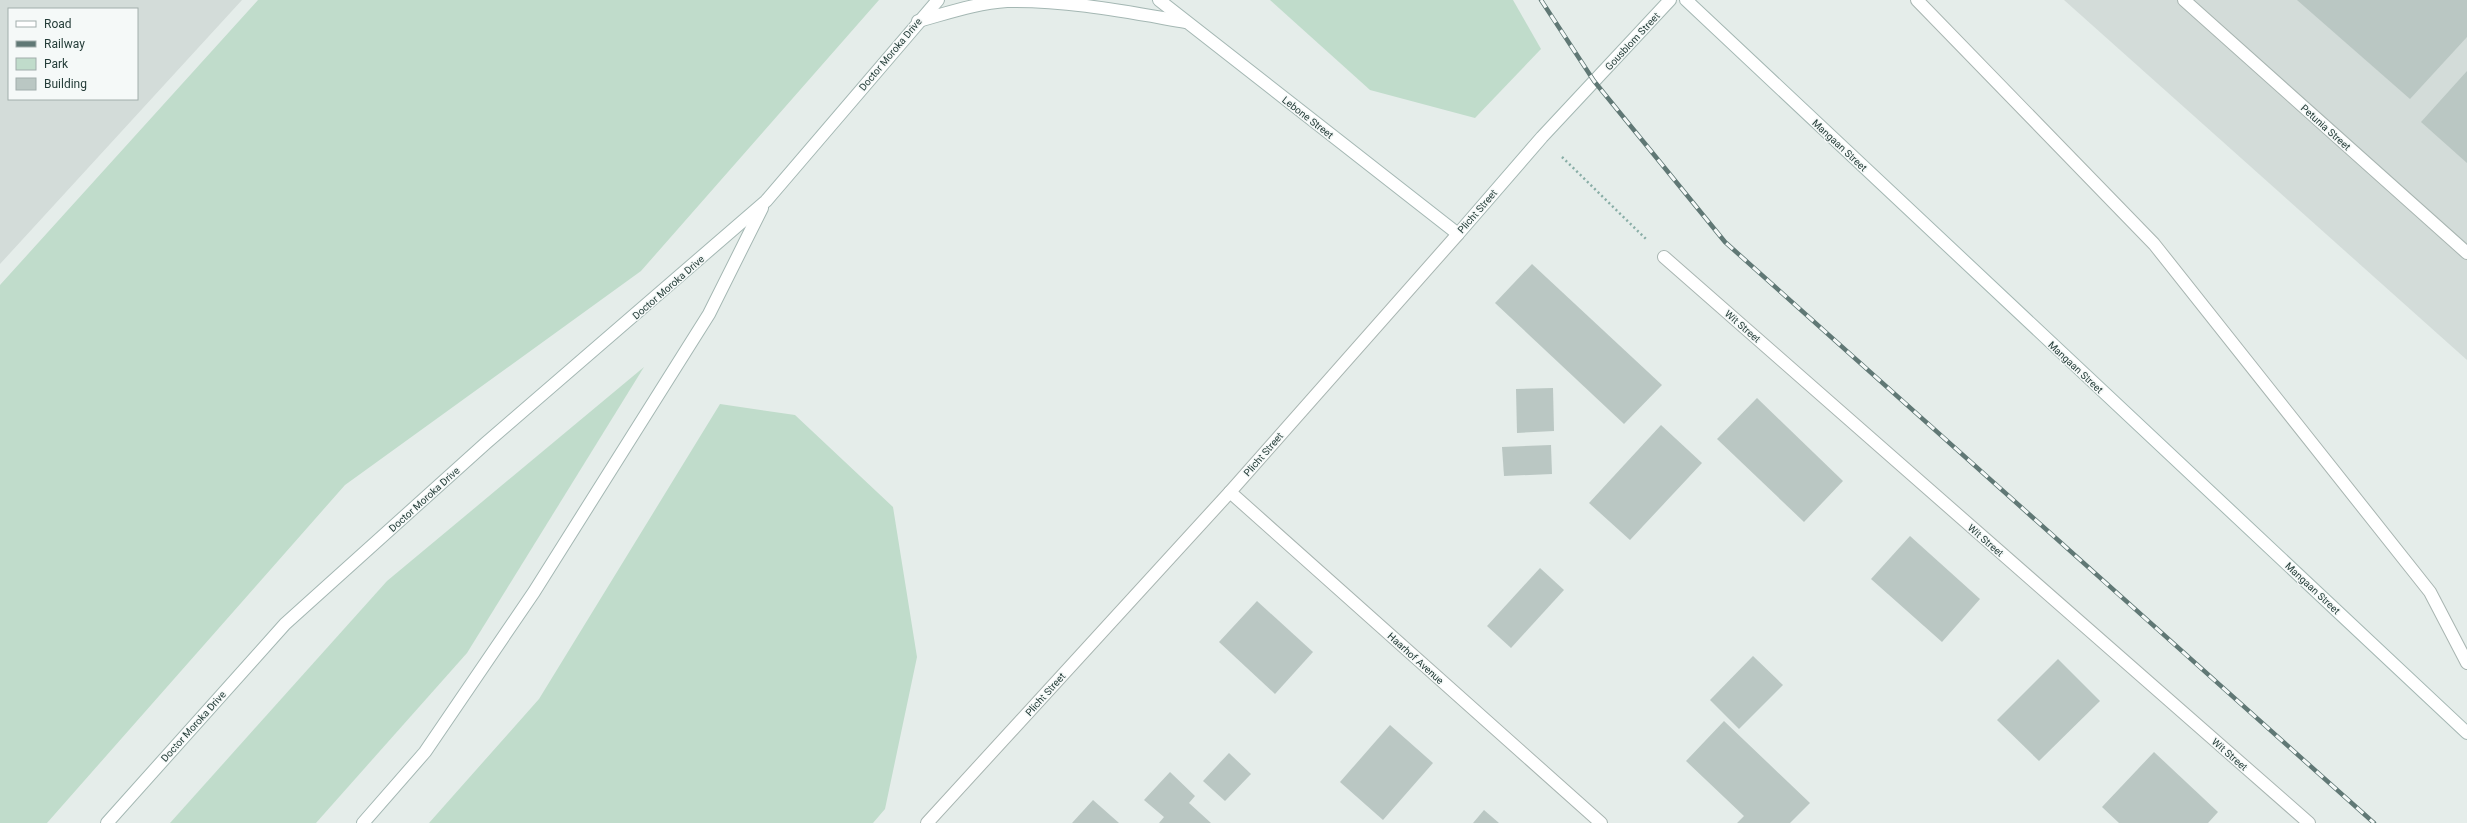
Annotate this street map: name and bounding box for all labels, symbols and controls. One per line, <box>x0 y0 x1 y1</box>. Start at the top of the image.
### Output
legend <box>8 8 138 100</box>
street label: Gousblom Street <box>1603 10 1662 72</box>
street label: Doctor Moroka Drive <box>857 16 924 93</box>
text: Road <box>44 17 72 31</box>
text: Railway <box>44 37 85 51</box>
text: Park <box>44 57 69 71</box>
text: Building <box>44 77 87 91</box>
street label: Lebone Street <box>1280 94 1335 141</box>
street label: Petunia Street <box>2299 102 2353 152</box>
street label: Mangaan Street <box>1810 117 1869 173</box>
street label: Plicht Street <box>1455 187 1499 235</box>
street label: Doctor Moroka Drive <box>630 253 706 321</box>
street label: Wit Street <box>1723 308 1763 345</box>
street label: Mangaan Street <box>2046 339 2105 395</box>
street label: Plicht Street <box>1241 430 1285 478</box>
street label: Doctor Moroka Drive <box>387 465 462 534</box>
street label: Wit Street <box>1966 522 2006 559</box>
street label: Mangaan Street <box>2283 560 2342 616</box>
street label: Haarhof Avenue <box>1385 630 1446 686</box>
street label: Plicht Street <box>1023 671 1068 718</box>
street label: Doctor Moroka Drive <box>159 689 228 764</box>
street label: Wit Street <box>2210 736 2250 773</box>

